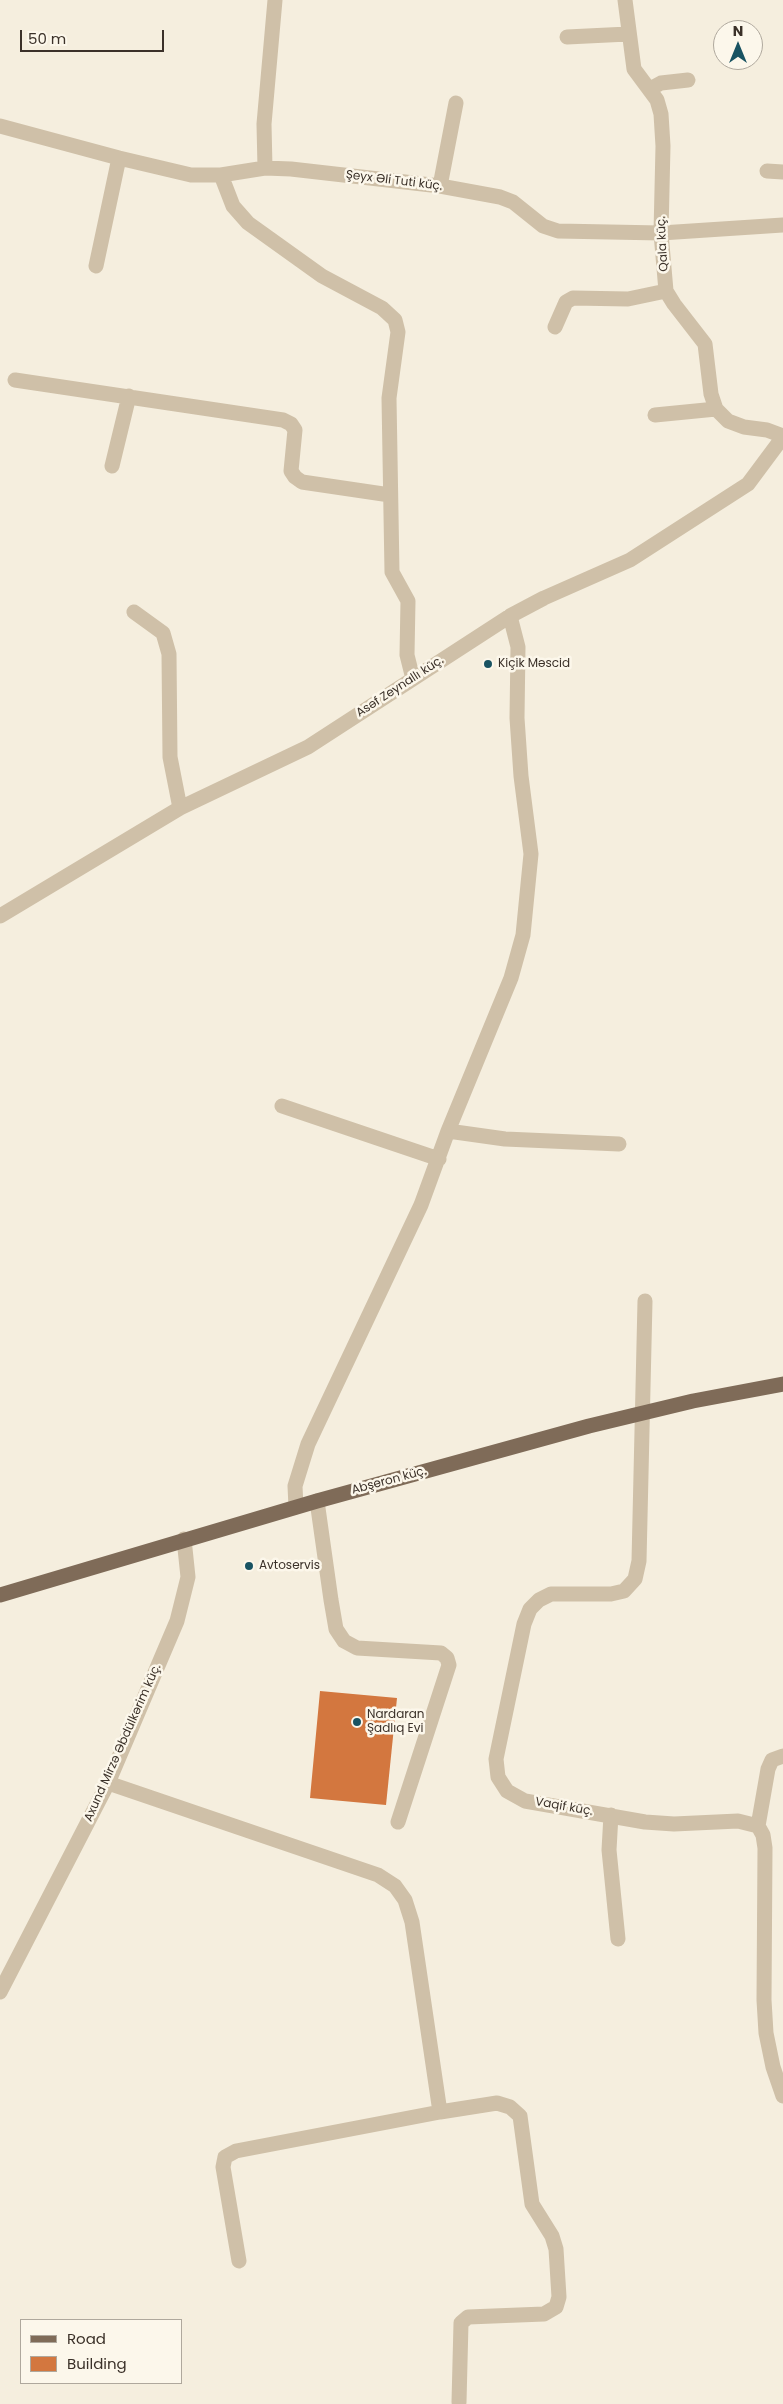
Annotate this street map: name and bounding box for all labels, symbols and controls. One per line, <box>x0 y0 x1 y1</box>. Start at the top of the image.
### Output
scale bar <box>22 20 166 52</box>
north arrow <box>713 20 763 70</box>
text: N <box>733 21 743 41</box>
text: 50 m <box>28 28 66 49</box>
street label: Şeyx Əli Tuti küç. <box>345 168 443 194</box>
street label: Qala küç. <box>654 216 672 272</box>
street label: Asəf Zeynallı küç. <box>354 653 446 721</box>
place label: Kiçik Məscid <box>498 657 570 671</box>
marker: Kiçik Məscid <box>482 658 494 670</box>
street label: Abşeron küç. <box>350 1464 428 1498</box>
place label: Avtoservis <box>259 1559 320 1573</box>
marker: Avtoservis <box>243 1560 255 1572</box>
street label: Axund Mirzə Əbdülkərim küç. <box>82 1662 164 1824</box>
place label: Nardaran Şadlıq Evi <box>367 1708 425 1736</box>
marker: Nardaran Şadlıq Evi <box>351 1716 363 1728</box>
street label: Vaqif küç. <box>534 1795 594 1819</box>
legend <box>20 2319 182 2384</box>
text: Road <box>67 2328 106 2349</box>
text: Building <box>67 2353 127 2374</box>

